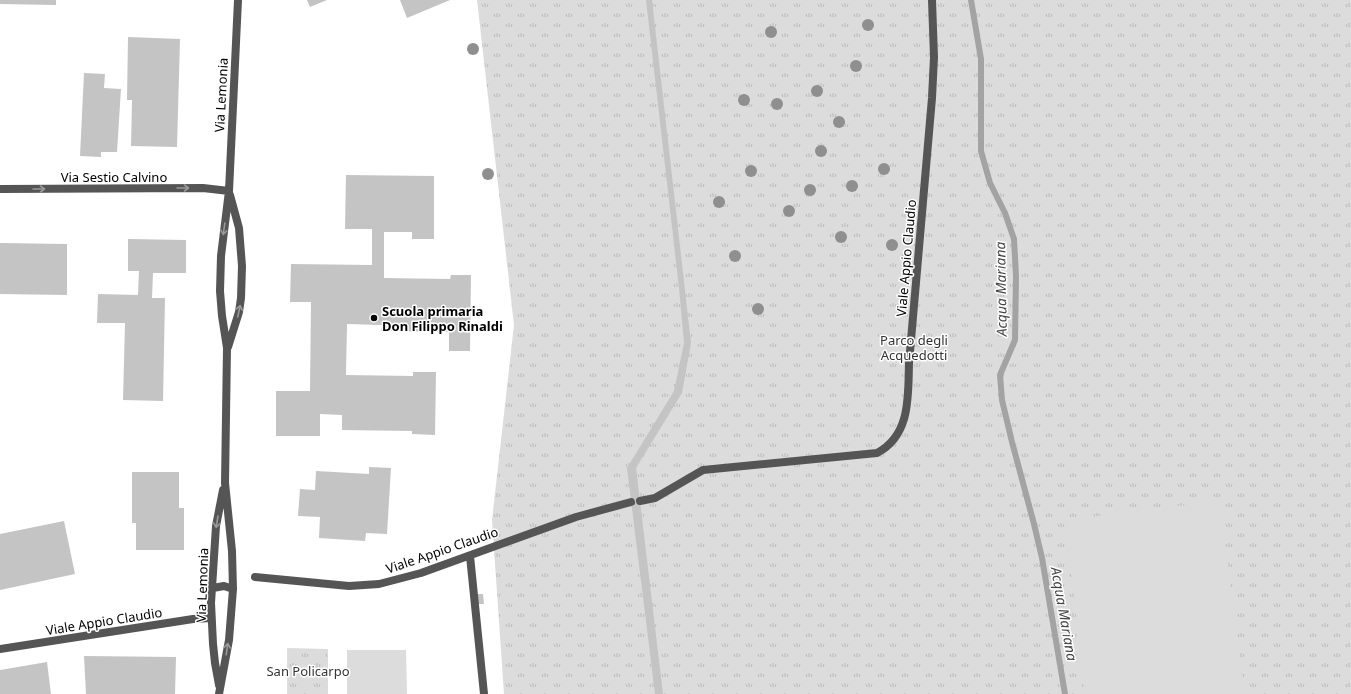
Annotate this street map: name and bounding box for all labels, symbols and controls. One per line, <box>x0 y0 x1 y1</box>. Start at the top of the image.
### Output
street label: Via Lemonia <box>210 57 232 133</box>
street label: Via Sestio Calvino <box>61 168 167 186</box>
one-way arrow <box>176 184 189 192</box>
one-way arrow <box>32 185 45 193</box>
street label: Viale Appio Claudio <box>892 199 920 317</box>
one-way arrow <box>220 222 228 235</box>
water label: Acqua Mariana <box>990 241 1011 338</box>
place label: Scuola primaria Don Filippo Rinaldi <box>382 302 503 335</box>
one-way arrow <box>235 305 243 318</box>
marker: Scuola primaria Don Filippo Rinaldi <box>369 313 379 323</box>
park label: Parco degli Acquedotti <box>880 331 948 364</box>
one-way arrow <box>213 515 221 528</box>
street label: Viale Appio Claudio <box>384 522 501 578</box>
street label: Via Lemonia <box>192 547 212 623</box>
water label: Acqua Mariana <box>1047 565 1082 662</box>
street label: Viale Appio Claudio <box>45 603 164 639</box>
one-way arrow <box>223 643 231 656</box>
park label: San Policarpo <box>266 662 350 680</box>

